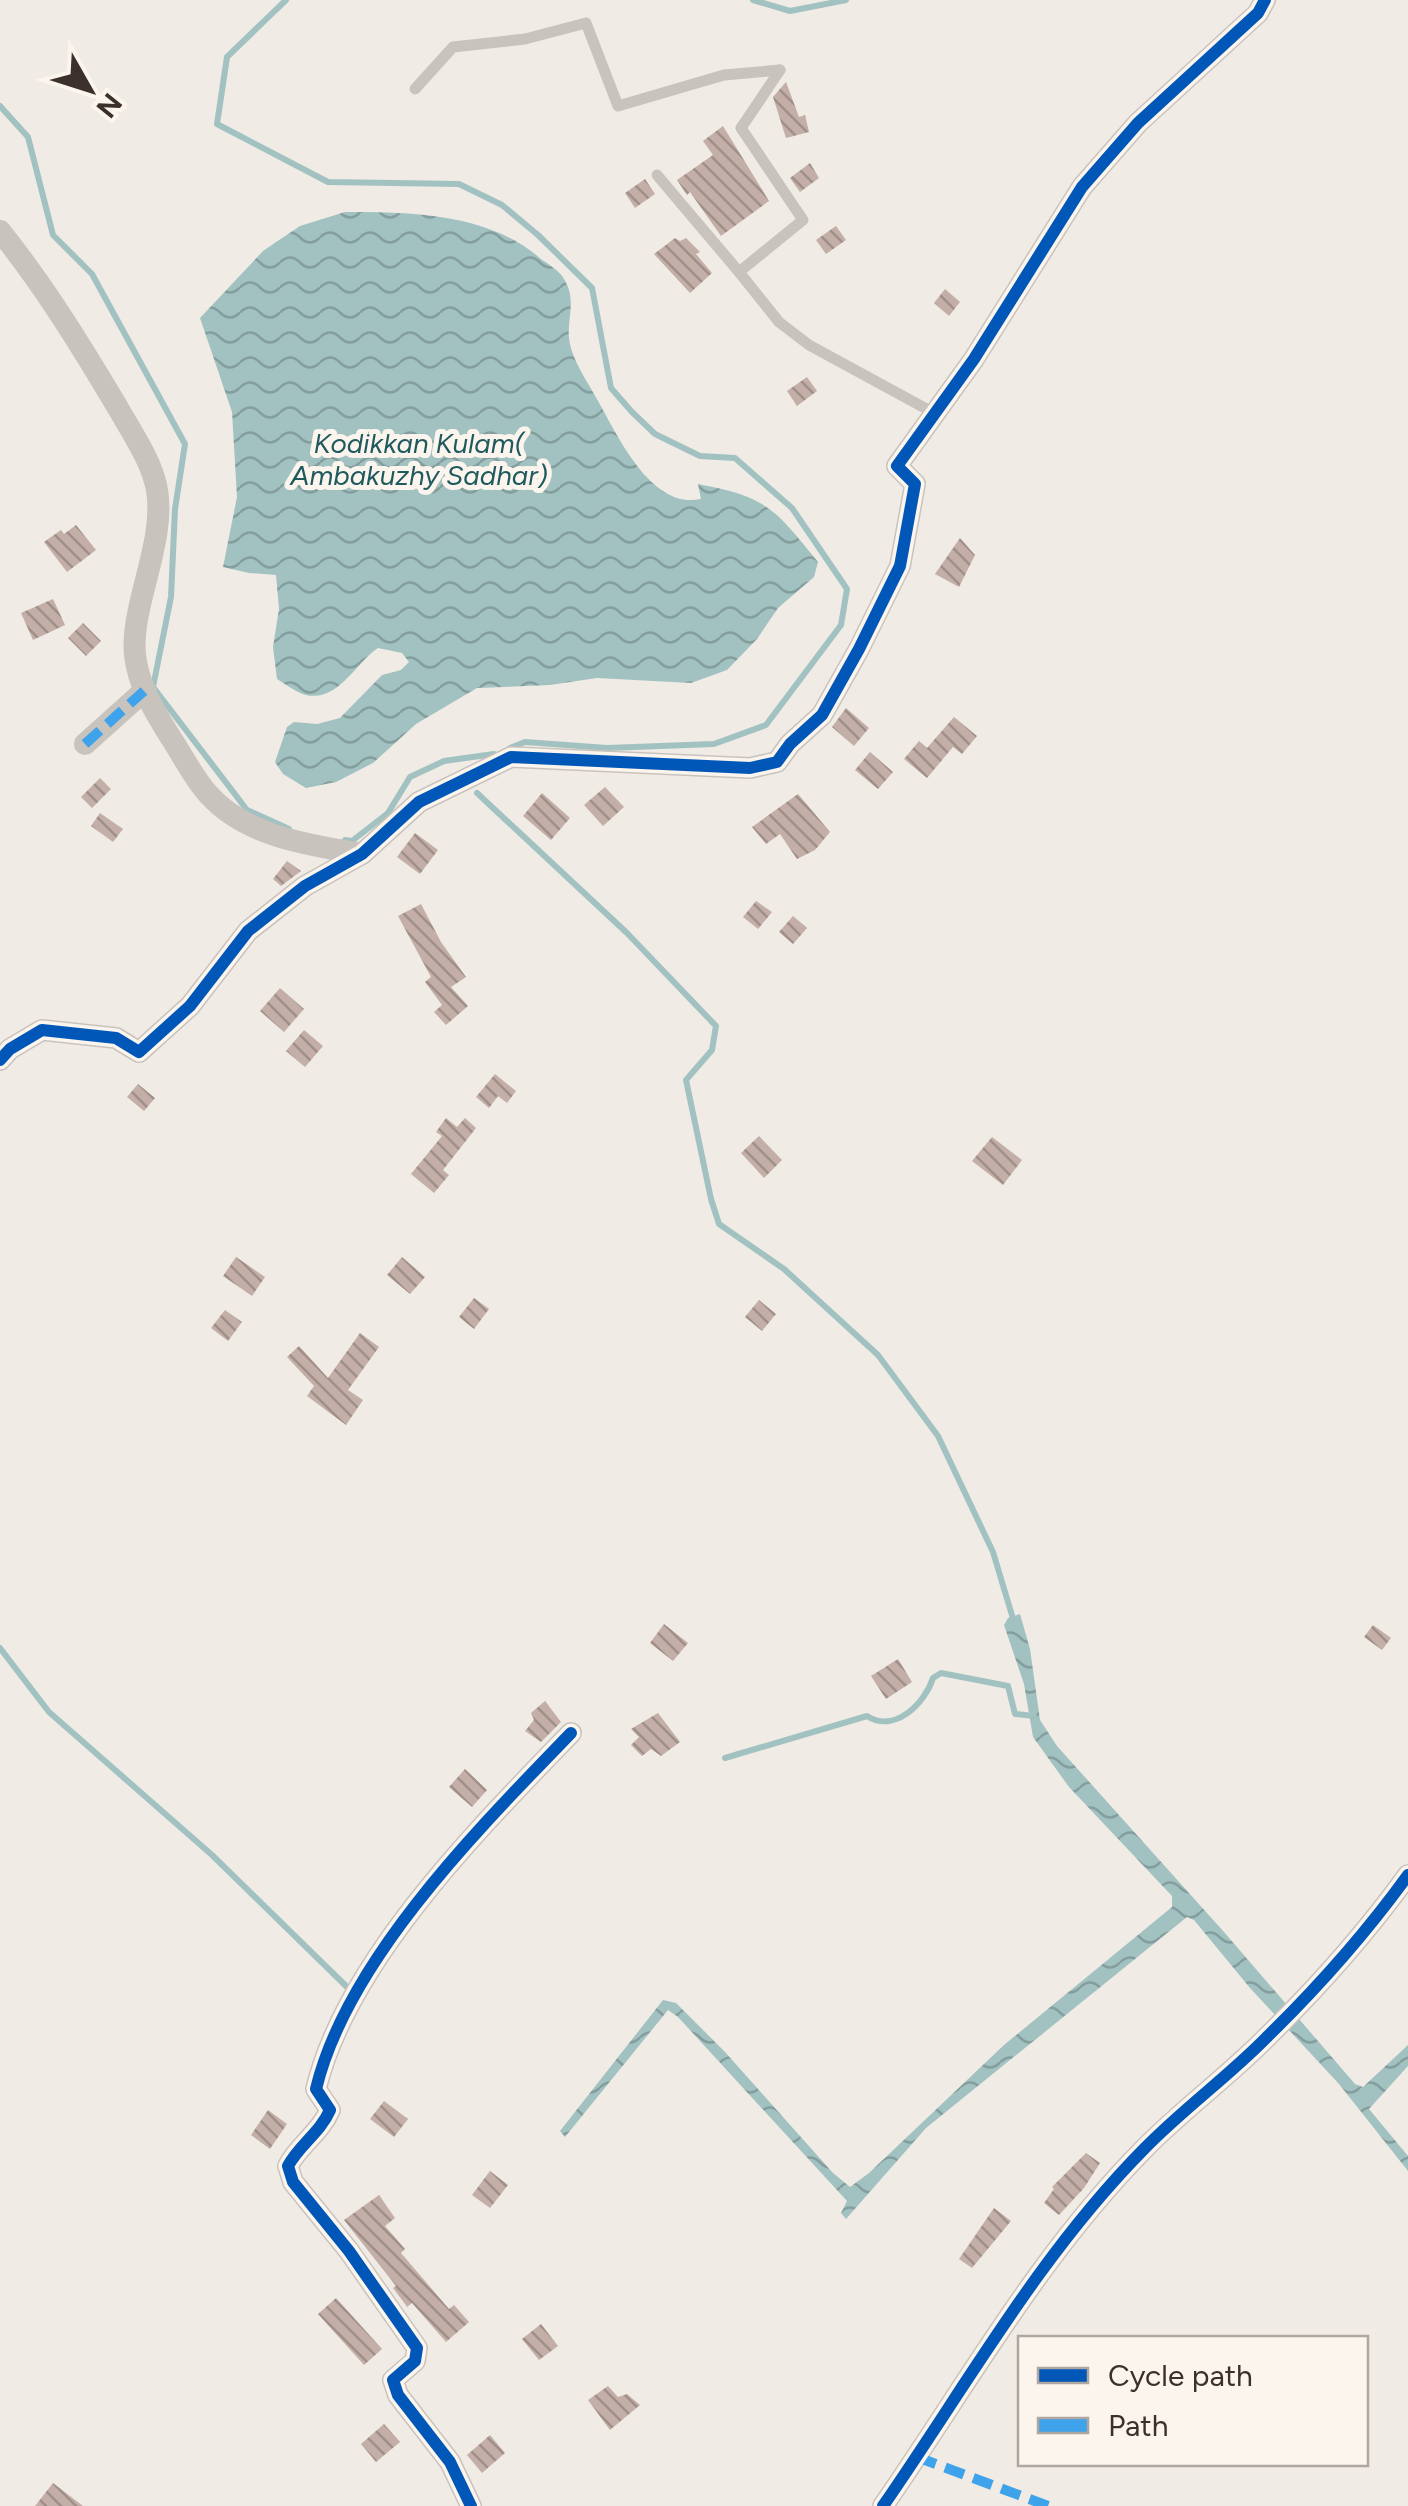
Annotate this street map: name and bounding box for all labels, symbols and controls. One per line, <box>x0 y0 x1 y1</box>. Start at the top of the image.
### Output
north arrow <box>40 40 140 140</box>
text: N <box>89 87 129 125</box>
water label: Kodikkan Kulam( Ambakuzhy Sadhar) <box>289 426 548 492</box>
legend <box>1018 2336 1368 2466</box>
text: Cycle path <box>1108 2357 1253 2394</box>
text: Path <box>1108 2407 1168 2444</box>

